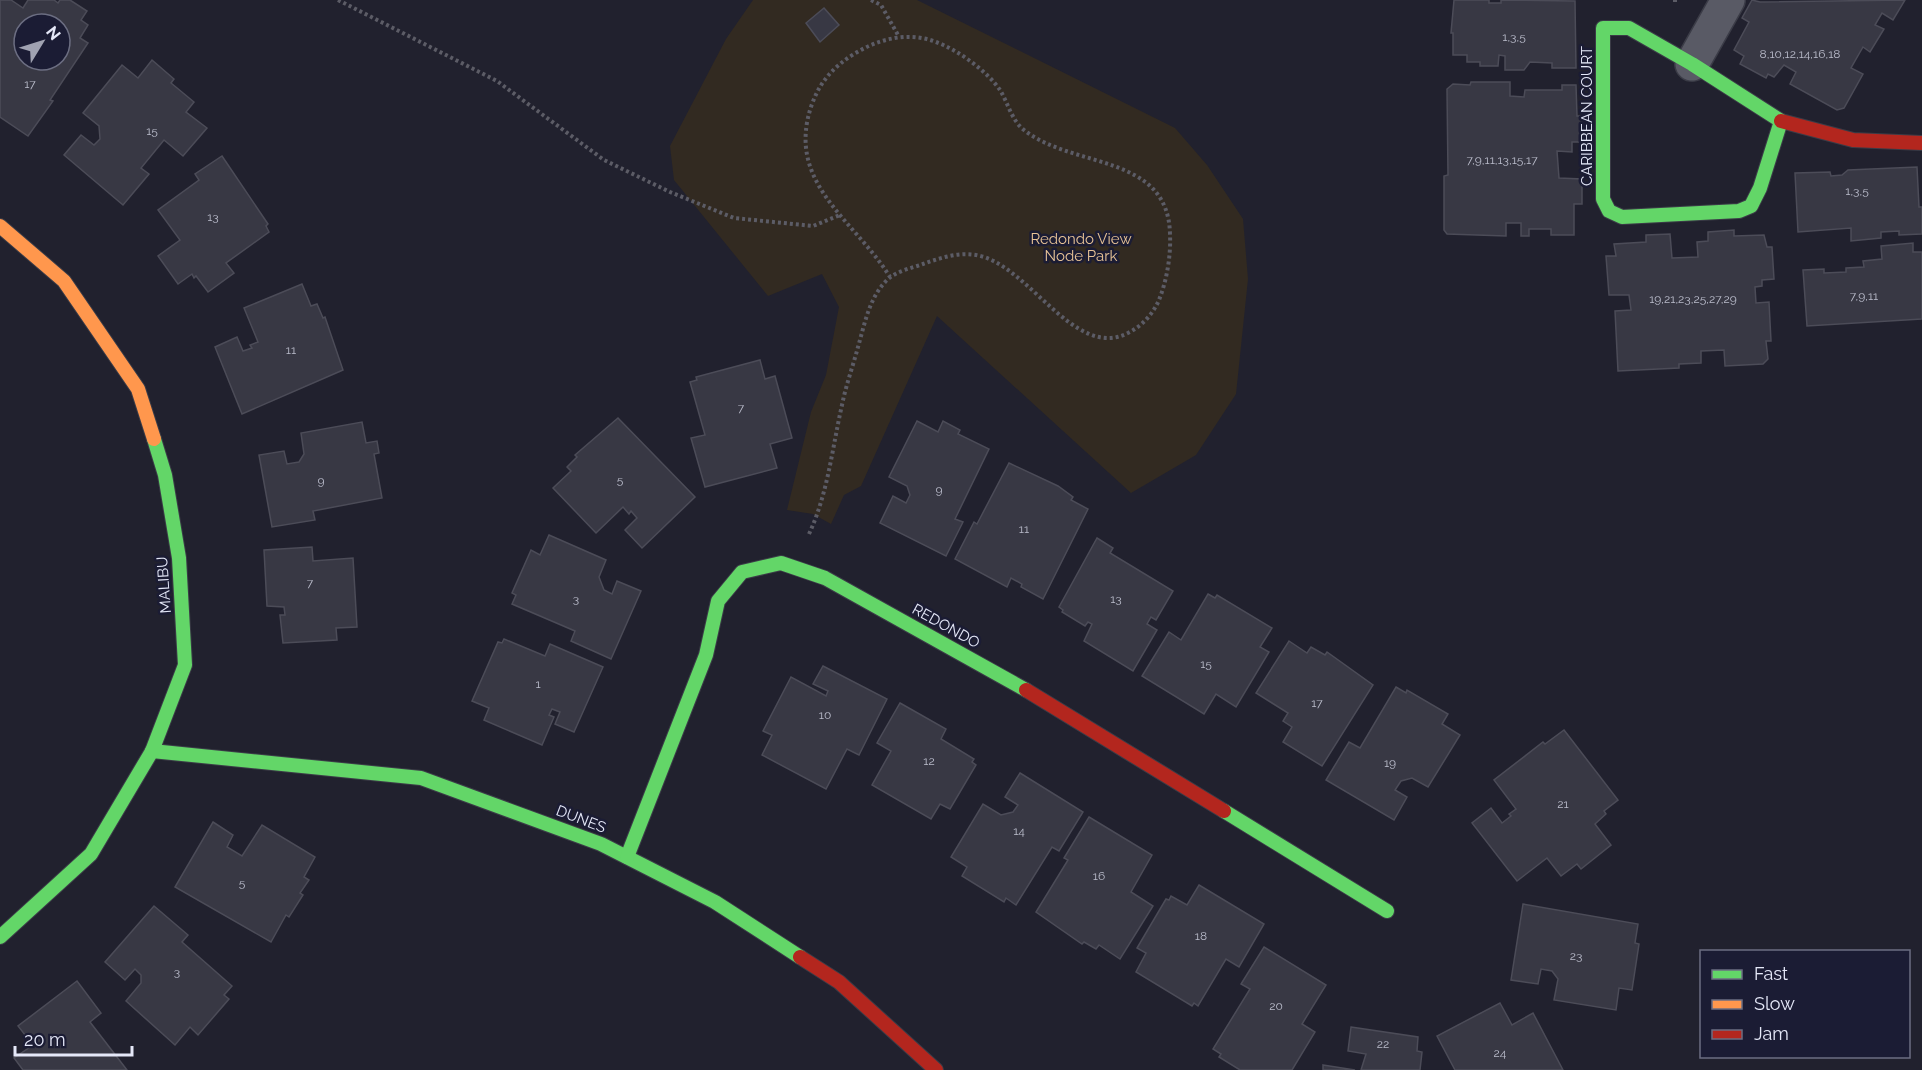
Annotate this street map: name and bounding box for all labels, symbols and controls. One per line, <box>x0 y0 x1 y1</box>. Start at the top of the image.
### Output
north arrow <box>12 12 72 72</box>
text: N <box>42 22 65 44</box>
house number: 1,3,5 <box>1502 30 1526 44</box>
street label: CARIBBEAN COURT <box>1578 46 1596 186</box>
house number: 8,10,12,14,16,18 <box>1760 47 1840 61</box>
house number: 17 <box>24 77 36 91</box>
house number: 15 <box>146 124 158 138</box>
house number: 7,9,11,13,15,17 <box>1466 153 1538 167</box>
house number: 1,3,5 <box>1845 184 1869 198</box>
house number: 13 <box>207 210 219 224</box>
park label: Redondo View Node Park <box>1030 230 1132 265</box>
house number: 7,9,11 <box>1850 289 1878 303</box>
house number: 19,21,23,25,27,29 <box>1649 292 1737 306</box>
house number: 11 <box>286 343 296 357</box>
house number: 7 <box>738 401 745 415</box>
house number: 5 <box>617 473 624 487</box>
house number: 9 <box>317 474 325 488</box>
house number: 9 <box>935 483 943 497</box>
house number: 11 <box>1019 522 1029 536</box>
street label: MALIBU <box>153 556 175 614</box>
house number: 7 <box>307 576 314 590</box>
house number: 3 <box>573 592 579 606</box>
house number: 13 <box>1110 592 1122 606</box>
street label: REDONDO <box>909 600 983 652</box>
house number: 15 <box>1200 657 1212 671</box>
house number: 1 <box>535 677 541 691</box>
house number: 17 <box>1311 696 1323 710</box>
house number: 10 <box>819 708 831 722</box>
house number: 12 <box>923 754 935 768</box>
house number: 19 <box>1384 756 1396 770</box>
house number: 21 <box>1557 797 1569 811</box>
street label: DUNES <box>554 801 608 837</box>
house number: 14 <box>1013 824 1025 838</box>
house number: 16 <box>1093 869 1105 883</box>
house number: 5 <box>239 876 246 890</box>
house number: 18 <box>1195 929 1207 943</box>
house number: 23 <box>1570 949 1582 963</box>
legend <box>1700 950 1910 1058</box>
text: Fast <box>1754 963 1788 984</box>
house number: 3 <box>174 965 180 979</box>
text: Slow <box>1754 993 1795 1014</box>
house number: 20 <box>1269 999 1283 1013</box>
scale bar <box>15 1019 132 1057</box>
text: Jam <box>1754 1023 1789 1044</box>
text: 20 m <box>24 1029 66 1050</box>
house number: 22 <box>1377 1037 1389 1051</box>
house number: 24 <box>1494 1046 1507 1060</box>

